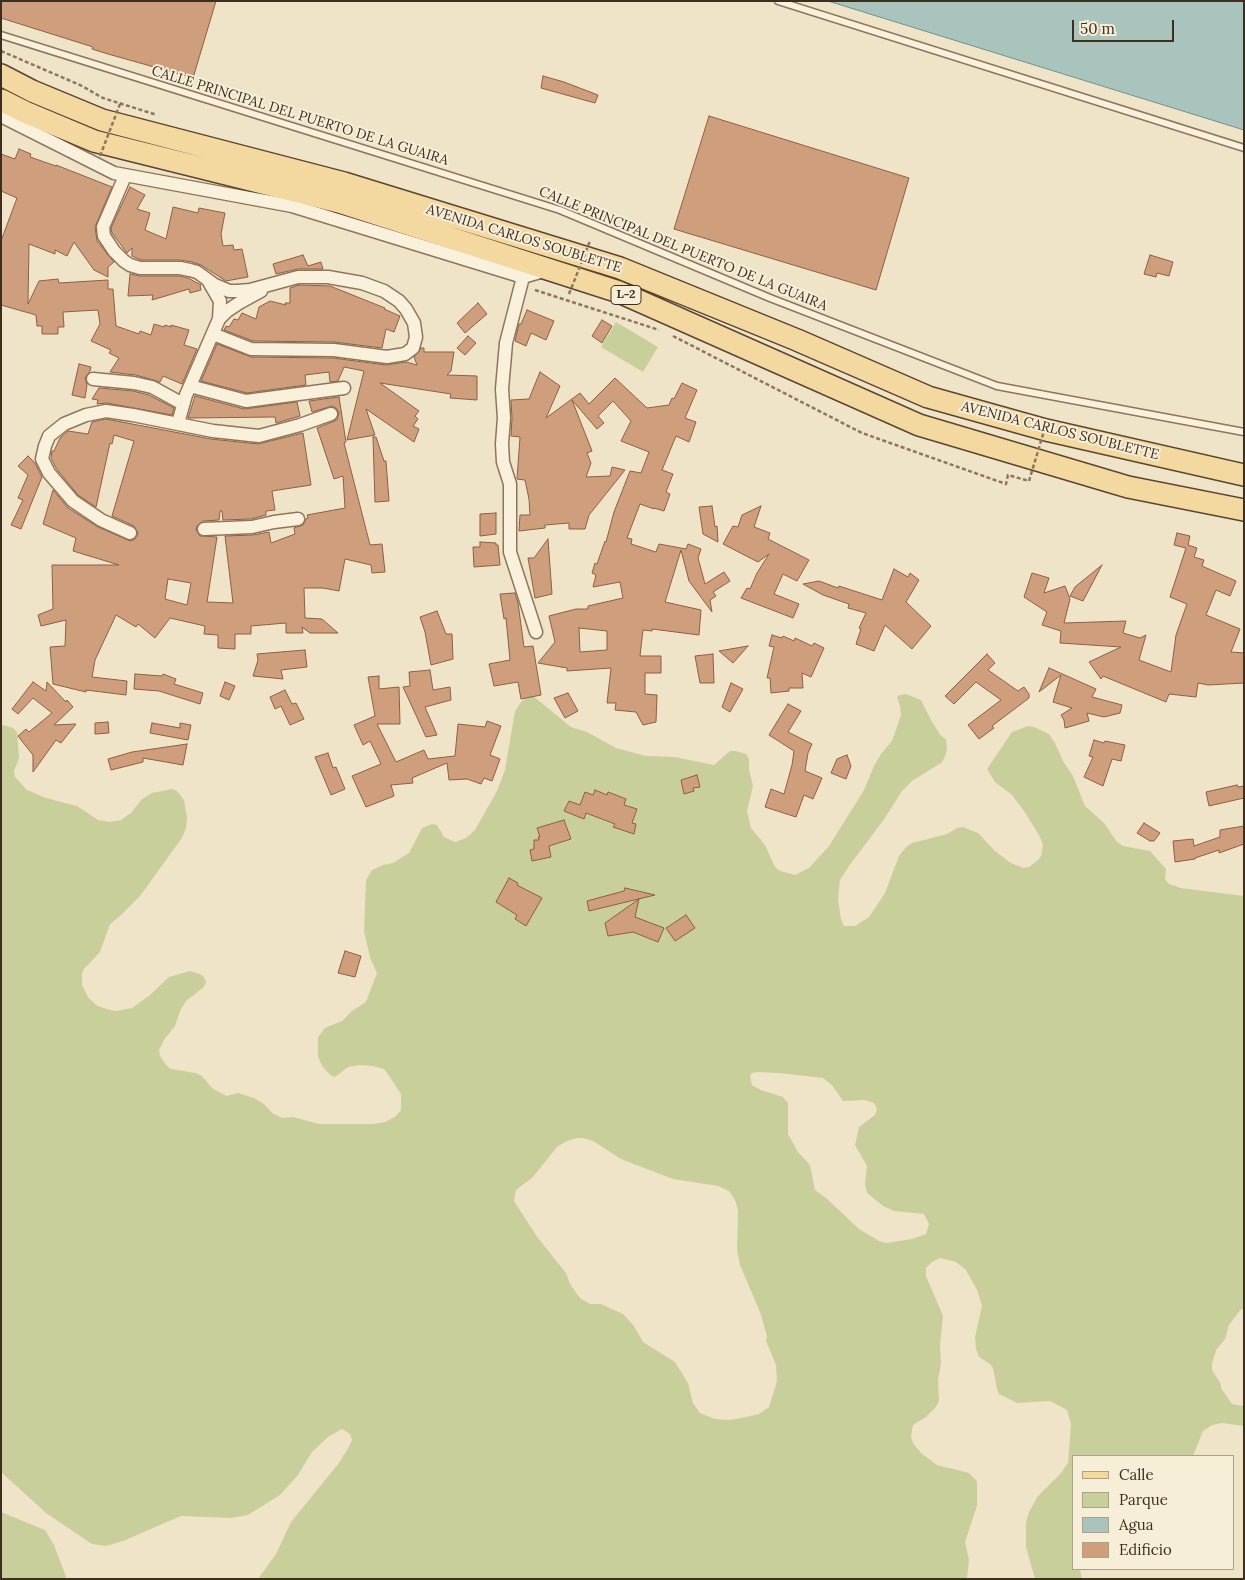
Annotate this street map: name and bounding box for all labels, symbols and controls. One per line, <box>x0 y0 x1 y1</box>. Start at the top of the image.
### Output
scale bar <box>1075 10 1178 42</box>
text: 50 m <box>1080 19 1115 38</box>
street label: CALLE PRINCIPAL DEL PUERTO DE LA GUAIRA <box>150 63 450 169</box>
street label: CALLE PRINCIPAL DEL PUERTO DE LA GUAIRA <box>536 183 830 315</box>
street label: AVENIDA CARLOS SOUBLETTE <box>424 201 624 277</box>
road number: L-2 <box>611 286 641 304</box>
street label: AVENIDA CARLOS SOUBLETTE <box>959 398 1161 464</box>
legend <box>1072 1455 1235 1570</box>
text: Calle <box>1119 1465 1154 1484</box>
text: Parque <box>1119 1490 1168 1509</box>
text: Agua <box>1119 1515 1153 1534</box>
text: Edificio <box>1119 1540 1172 1559</box>

